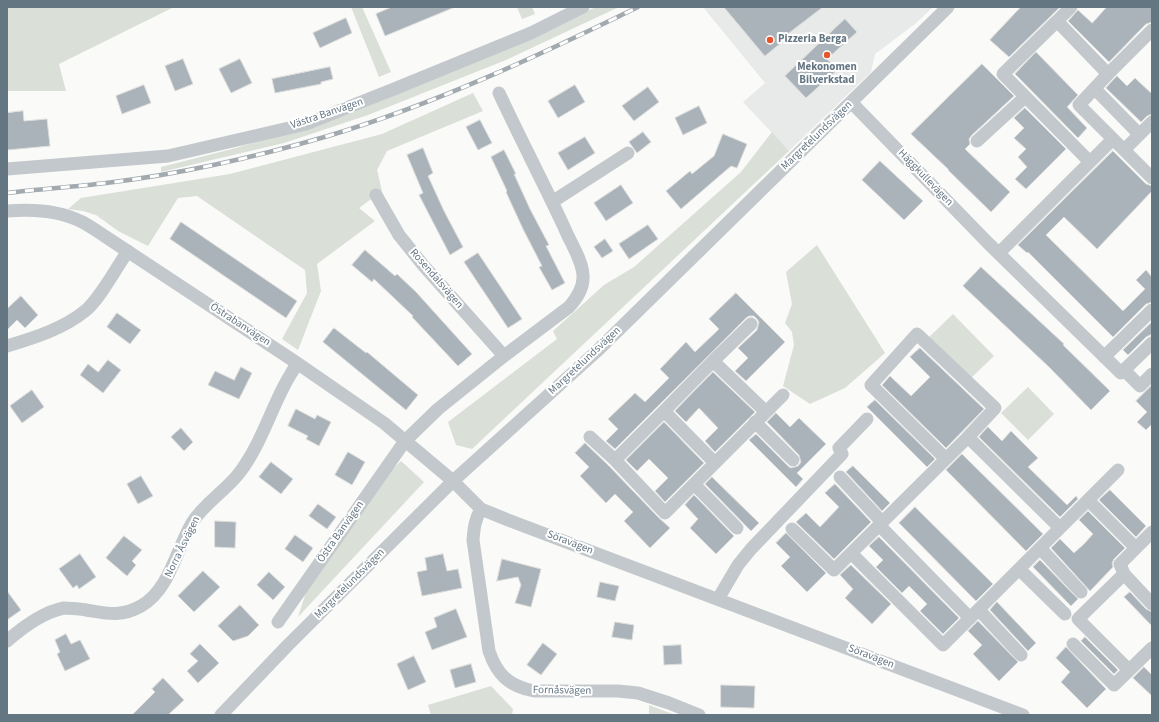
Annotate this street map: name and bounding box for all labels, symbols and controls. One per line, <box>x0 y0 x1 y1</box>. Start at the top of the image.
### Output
place label: Pizzeria Berga <box>778 33 847 47</box>
marker: Pizzeria Berga <box>765 35 775 45</box>
marker: Mekonomen Bilverkstad <box>822 50 832 60</box>
place label: Mekonomen Bilverkstad <box>797 61 857 87</box>
street label: Västra Banvägen <box>289 95 365 133</box>
street label: Margretelundsvägen <box>779 99 855 173</box>
street label: Häggkullevägen <box>895 147 955 209</box>
street label: Rosendalsvägen <box>407 247 465 311</box>
street label: Östrabanvägen <box>207 301 273 349</box>
street label: Margretelundsvägen <box>546 324 624 398</box>
street label: Östra Banvägen <box>315 499 367 565</box>
street label: Norra Åsvägen <box>163 514 203 580</box>
street label: Söravägen <box>545 528 595 558</box>
street label: Margretelundsvägen <box>312 546 388 622</box>
street label: Söravägen <box>846 642 896 672</box>
street label: Fornåsvägen <box>533 684 591 698</box>

